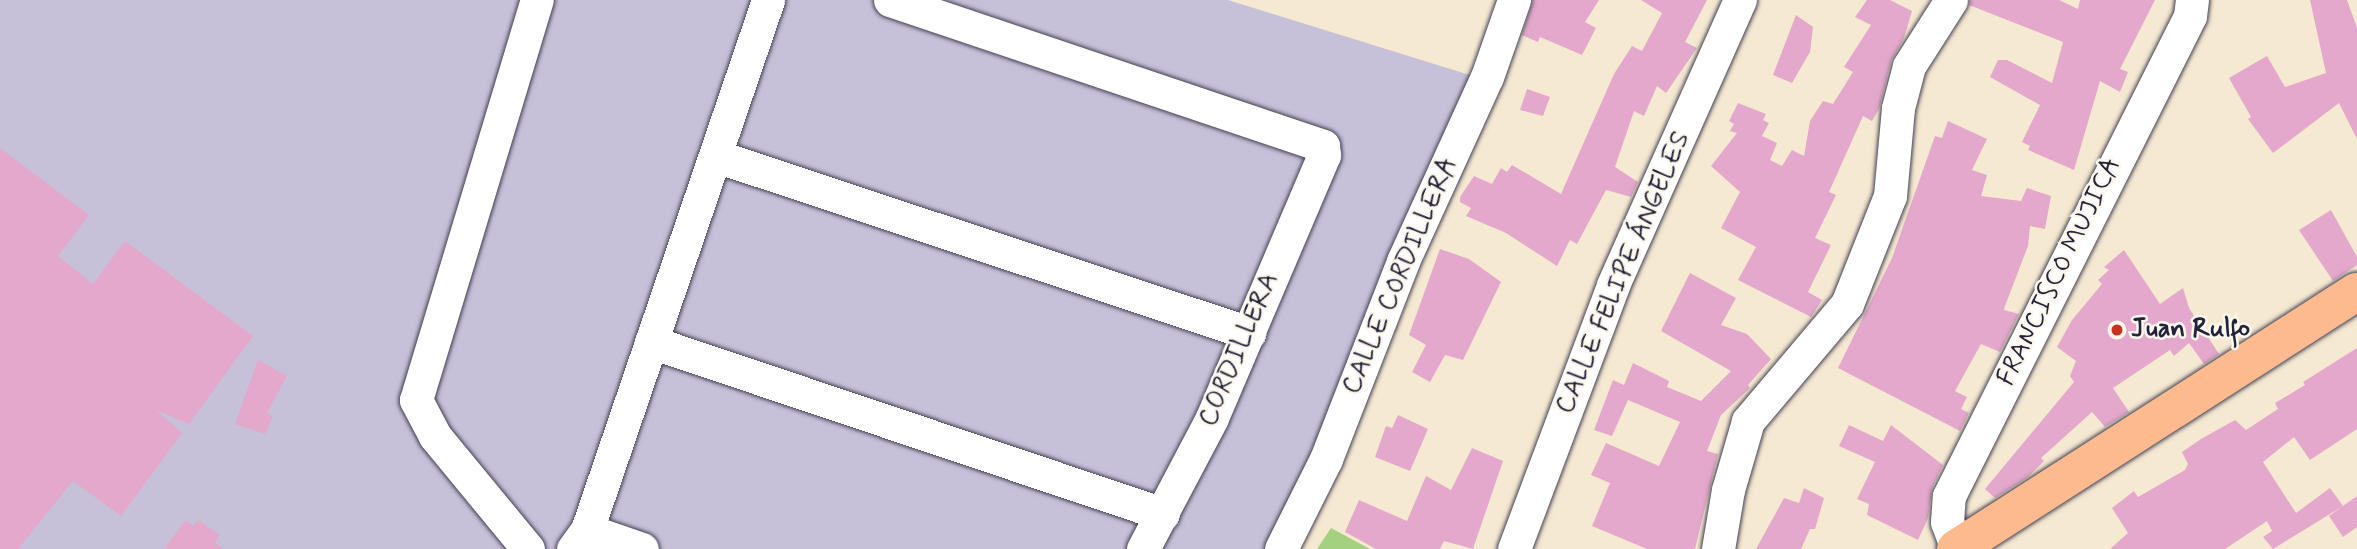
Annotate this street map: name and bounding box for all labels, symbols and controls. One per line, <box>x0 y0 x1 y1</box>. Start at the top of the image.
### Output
street label: CALLE FELIPE ÁNGELES <box>1551 128 1697 418</box>
street label: CALLE CORDILLERA <box>1337 153 1465 399</box>
street label: FRANCISCO MUJICA <box>1991 153 2129 391</box>
street label: CORDILLERA <box>1194 268 1286 432</box>
place label: Juan Rulfo <box>2131 314 2245 346</box>
marker: Juan Rulfo <box>2109 322 2125 338</box>

